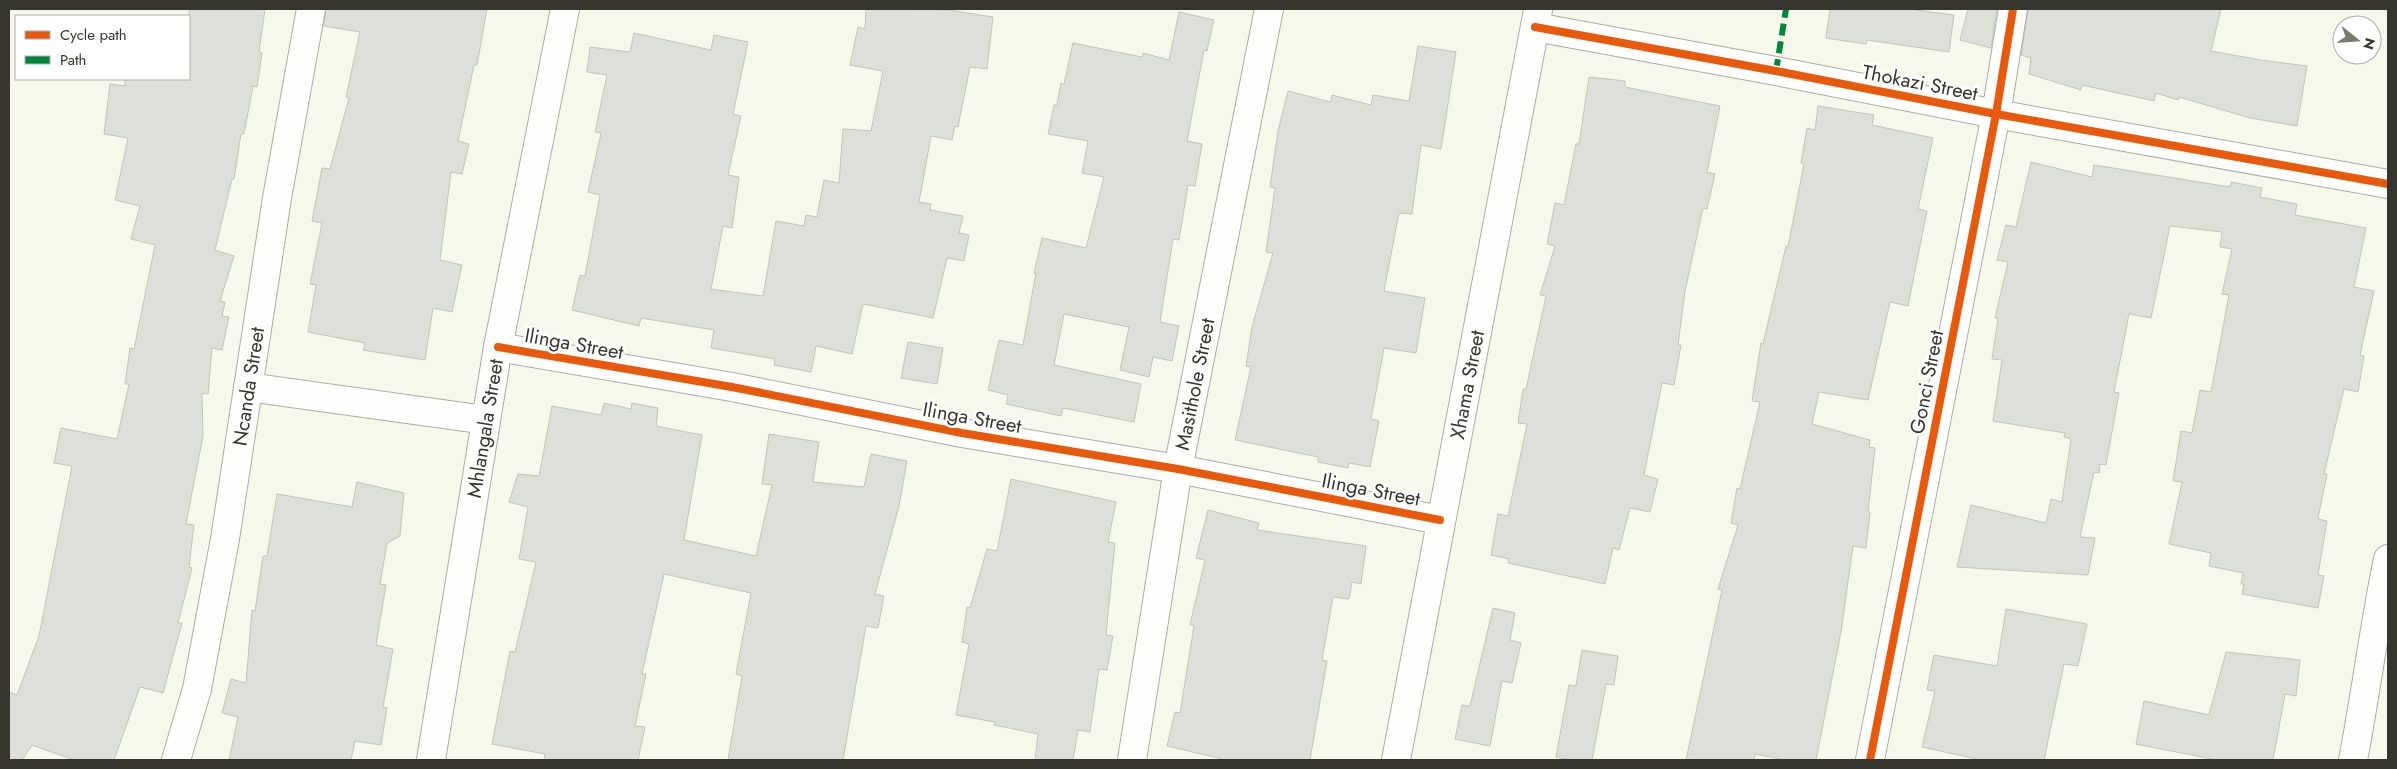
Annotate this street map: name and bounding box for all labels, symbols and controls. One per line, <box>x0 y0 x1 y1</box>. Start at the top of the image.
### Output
legend <box>15 15 190 80</box>
north arrow <box>2332 15 2382 65</box>
text: Cycle path <box>60 24 127 46</box>
text: N <box>2358 36 2381 52</box>
text: Path <box>60 49 86 71</box>
street label: Thokazi Street <box>1860 58 1981 108</box>
street label: Masithole Street <box>1168 316 1222 453</box>
street label: Ilinga Street <box>522 321 626 367</box>
street label: Ncanda Street <box>225 325 272 448</box>
street label: Gonci Street <box>1903 327 1951 437</box>
street label: Xhama Street <box>1443 328 1492 442</box>
street label: Mhlangala Street <box>459 356 510 500</box>
street label: Ilinga Street <box>920 395 1024 441</box>
street label: Ilinga Street <box>1319 466 1423 514</box>

